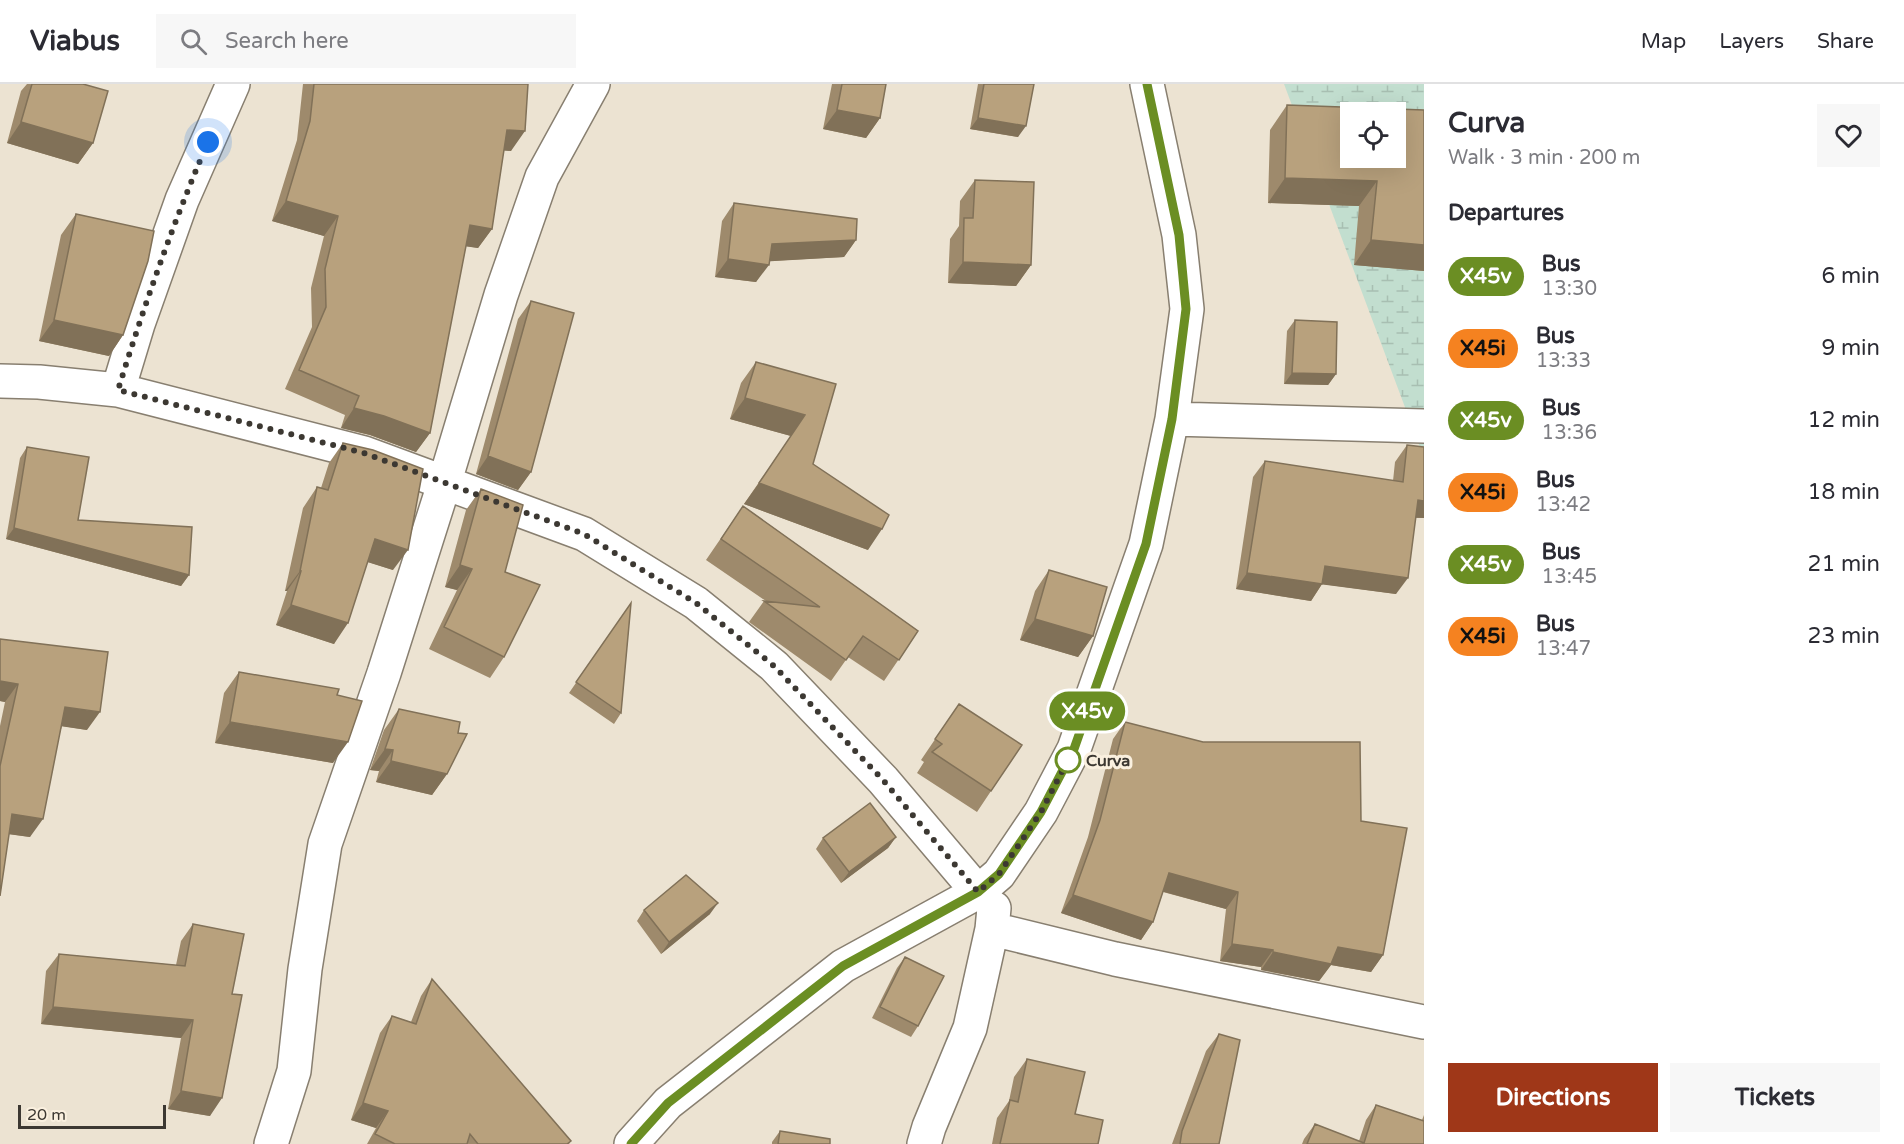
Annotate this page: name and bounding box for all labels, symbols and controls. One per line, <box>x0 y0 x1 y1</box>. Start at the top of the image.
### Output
search box <box>156 14 576 68</box>
text: Viabus <box>30 24 120 58</box>
icon: search <box>177 25 210 58</box>
text: Search here <box>225 28 349 54</box>
text: Map <box>1641 29 1686 54</box>
text: Layers <box>1719 29 1784 54</box>
text: Share <box>1817 29 1874 54</box>
map controls <box>1340 102 1406 168</box>
button: locate <box>1340 102 1406 168</box>
button: heart <box>1817 104 1880 167</box>
text: Curva <box>1448 106 1525 140</box>
your location <box>193 127 223 157</box>
text: Walk · 3 min · 200 m <box>1448 146 1640 170</box>
text: Departures <box>1448 200 1564 226</box>
text: Bus <box>1542 251 1581 277</box>
text: 6 min <box>1821 263 1880 289</box>
text: X45v <box>1460 264 1512 289</box>
text: 13:30 <box>1542 277 1597 301</box>
text: Bus <box>1536 323 1575 349</box>
text: 9 min <box>1821 335 1880 361</box>
text: X45i <box>1460 336 1506 361</box>
text: 13:33 <box>1536 349 1591 373</box>
text: Bus <box>1542 395 1581 421</box>
text: 12 min <box>1808 407 1880 433</box>
text: X45v <box>1460 408 1512 433</box>
text: 13:36 <box>1542 421 1597 445</box>
text: Bus <box>1536 467 1575 493</box>
text: 18 min <box>1808 479 1880 505</box>
text: X45i <box>1460 480 1506 505</box>
text: 13:42 <box>1536 493 1591 517</box>
text: Bus <box>1542 539 1581 565</box>
text: 21 min <box>1808 551 1880 577</box>
text: X45v <box>1460 552 1512 577</box>
text: 13:45 <box>1542 565 1597 589</box>
text: Bus <box>1536 611 1575 637</box>
text: 23 min <box>1808 623 1880 649</box>
text: X45i <box>1460 624 1506 649</box>
text: 13:47 <box>1536 637 1591 661</box>
line badge: X45v <box>1045 692 1129 730</box>
text: X45v <box>1061 699 1113 724</box>
marker: Curva <box>1055 747 1081 773</box>
place label: Curva <box>1086 751 1130 771</box>
button: Directions <box>1448 1063 1658 1132</box>
button: Tickets <box>1670 1063 1880 1132</box>
scale bar <box>18 1102 166 1130</box>
text: 20 m <box>27 1105 66 1125</box>

